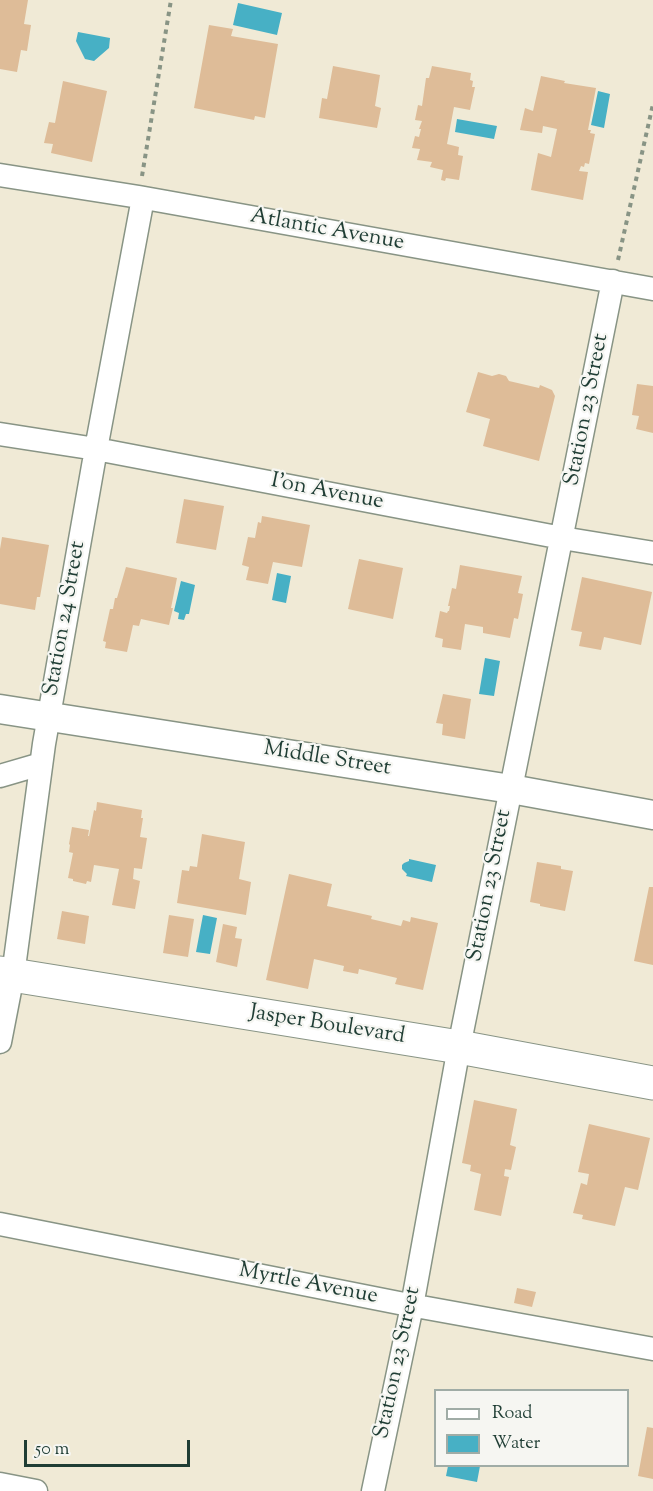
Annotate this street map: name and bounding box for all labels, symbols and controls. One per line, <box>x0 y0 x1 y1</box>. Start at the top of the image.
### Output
street label: Atlantic Avenue <box>248 204 406 258</box>
street label: Station 23 Street <box>560 332 616 488</box>
street label: I'on Avenue <box>268 469 386 517</box>
street label: Station 24 Street <box>39 539 93 699</box>
street label: Middle Street <box>261 737 393 783</box>
street label: Station 23 Street <box>463 808 519 964</box>
street label: Jasper Boulevard <box>247 1001 407 1051</box>
street label: Myrtle Avenue <box>236 1259 380 1311</box>
street label: Station 23 Street <box>370 1285 428 1441</box>
legend <box>434 1389 629 1467</box>
text: Road <box>492 1401 532 1427</box>
scale bar <box>27 1428 194 1466</box>
text: Water <box>492 1431 540 1457</box>
text: 50 m <box>35 1437 69 1463</box>

